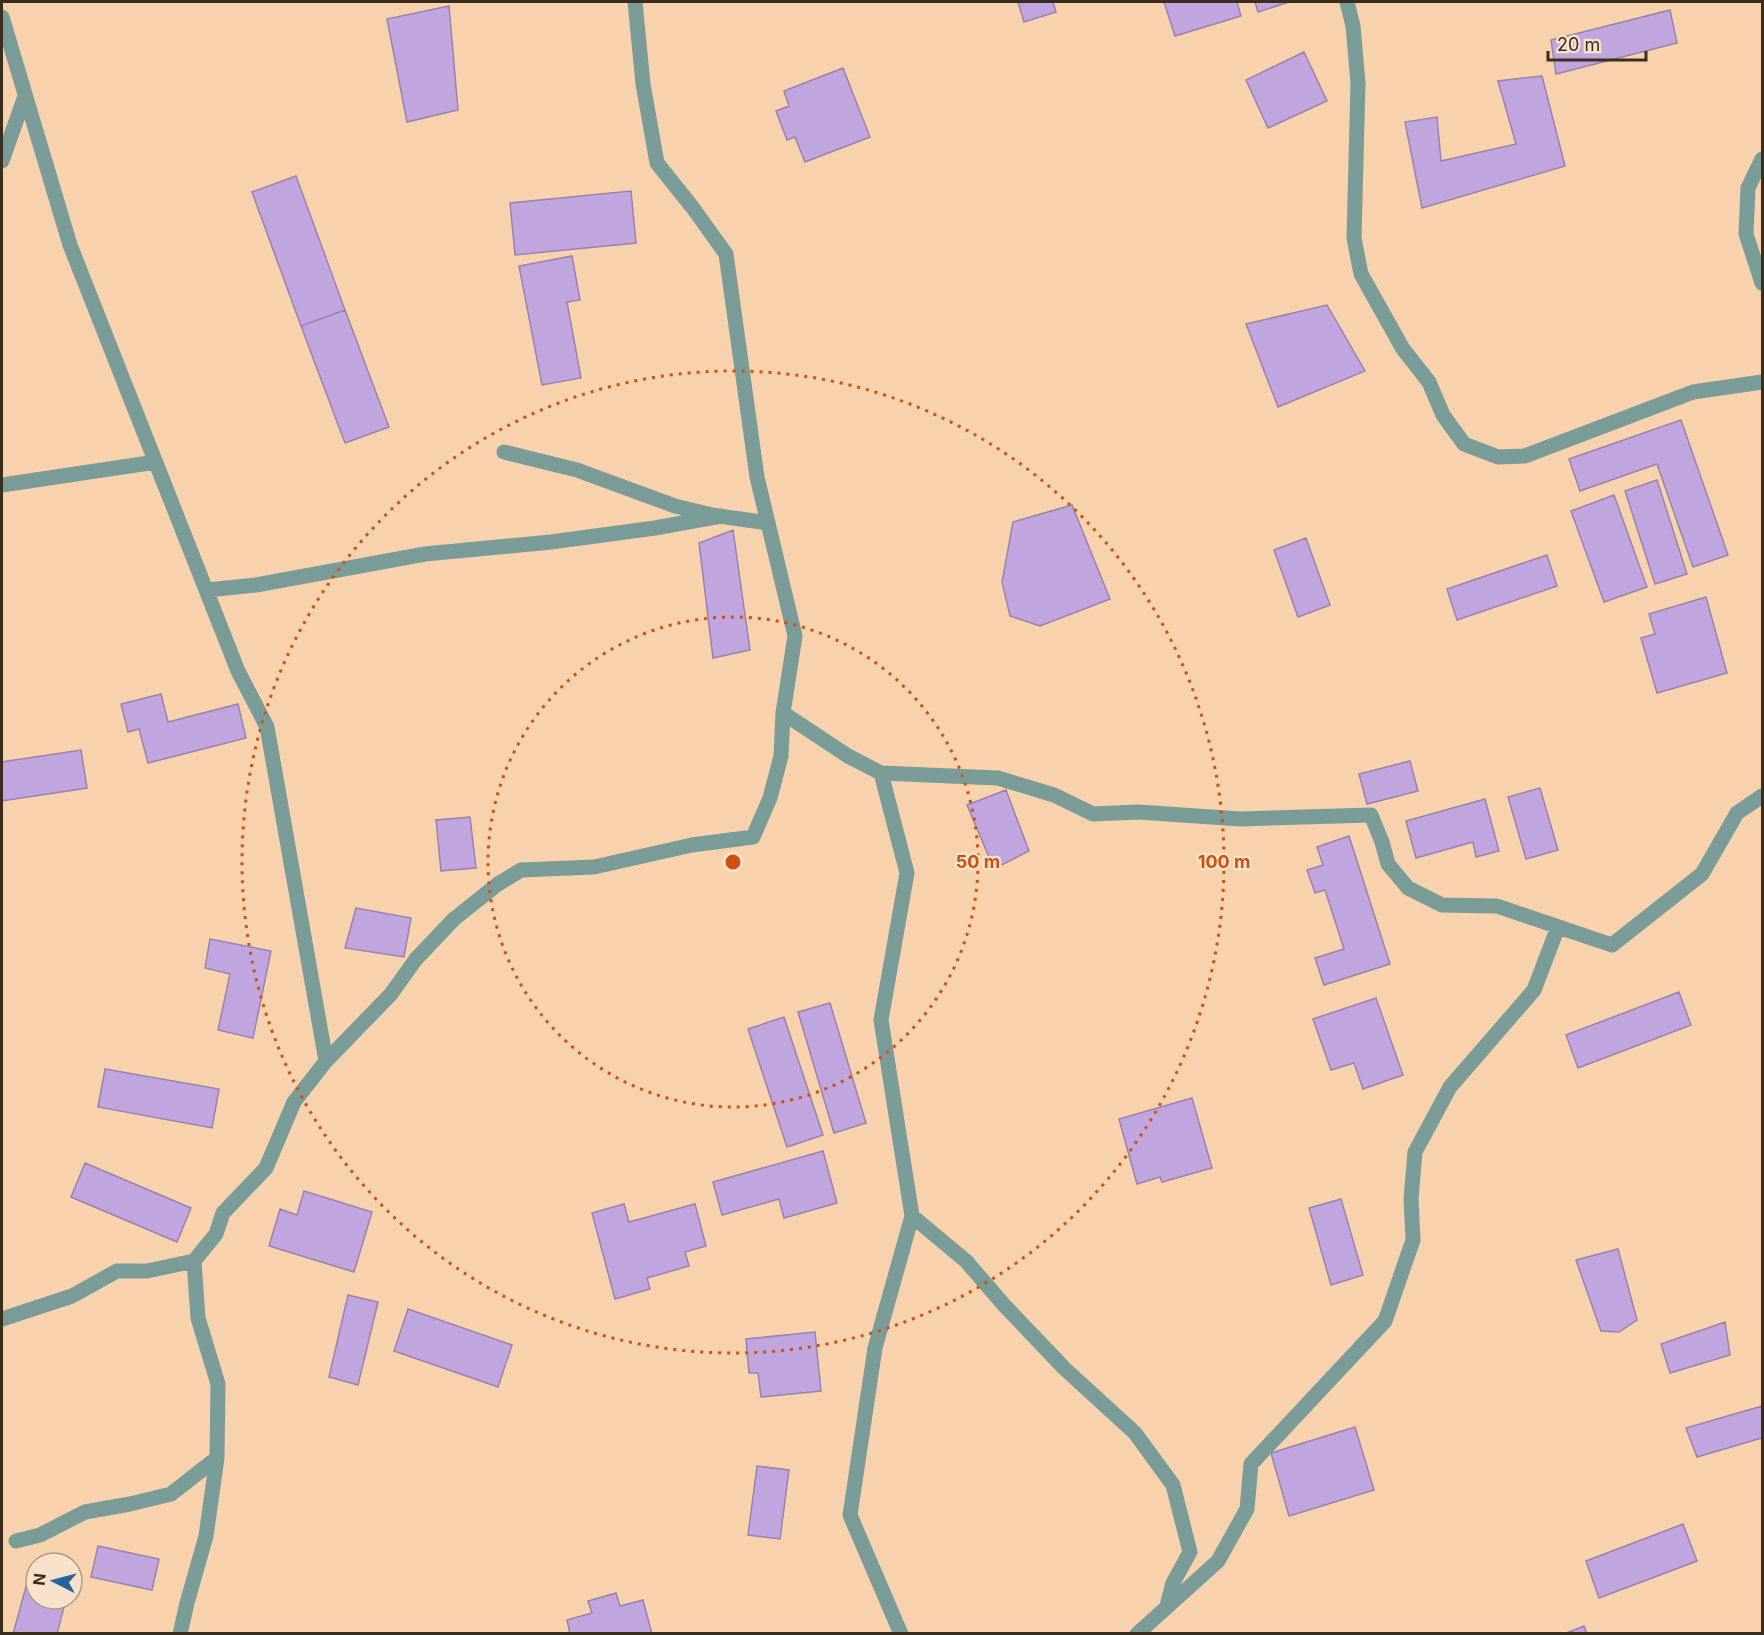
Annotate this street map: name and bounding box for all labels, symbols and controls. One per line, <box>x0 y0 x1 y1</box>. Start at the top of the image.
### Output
scale bar <box>1548 24 1646 62</box>
text: 20 m <box>1557 34 1600 55</box>
text: 50 m <box>956 851 1000 872</box>
text: 100 m <box>1198 851 1250 872</box>
centre of rings <box>723 852 743 872</box>
north arrow <box>24 1551 84 1611</box>
text: N <box>28 1572 50 1587</box>

